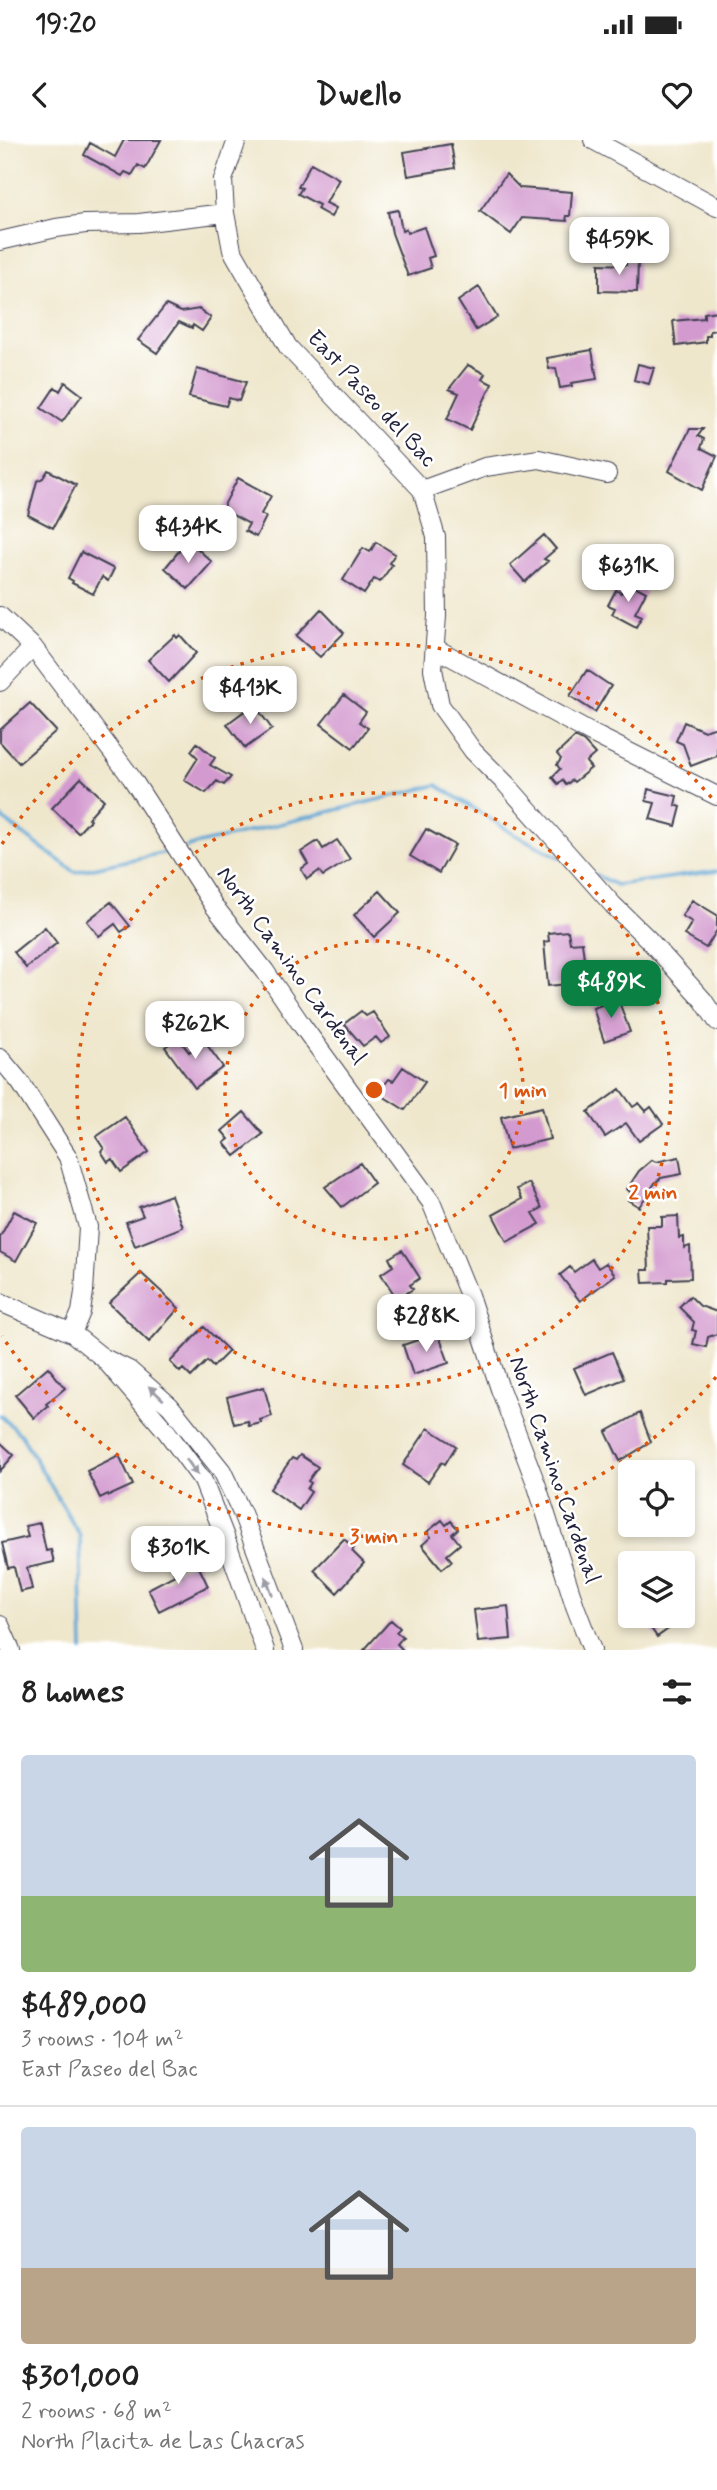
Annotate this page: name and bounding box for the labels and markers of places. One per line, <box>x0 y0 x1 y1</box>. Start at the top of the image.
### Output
pin: $459K <box>570 218 668 277</box>
pin: $434K <box>139 506 237 565</box>
pin: $631K <box>579 545 677 604</box>
pin: $413K <box>201 666 299 726</box>
pin: $489K <box>562 960 660 1020</box>
pin: $262K <box>146 1002 244 1061</box>
centre of rings <box>362 1078 386 1102</box>
pin: $288K <box>377 1294 475 1354</box>
pin: $301K <box>129 1526 227 1586</box>

